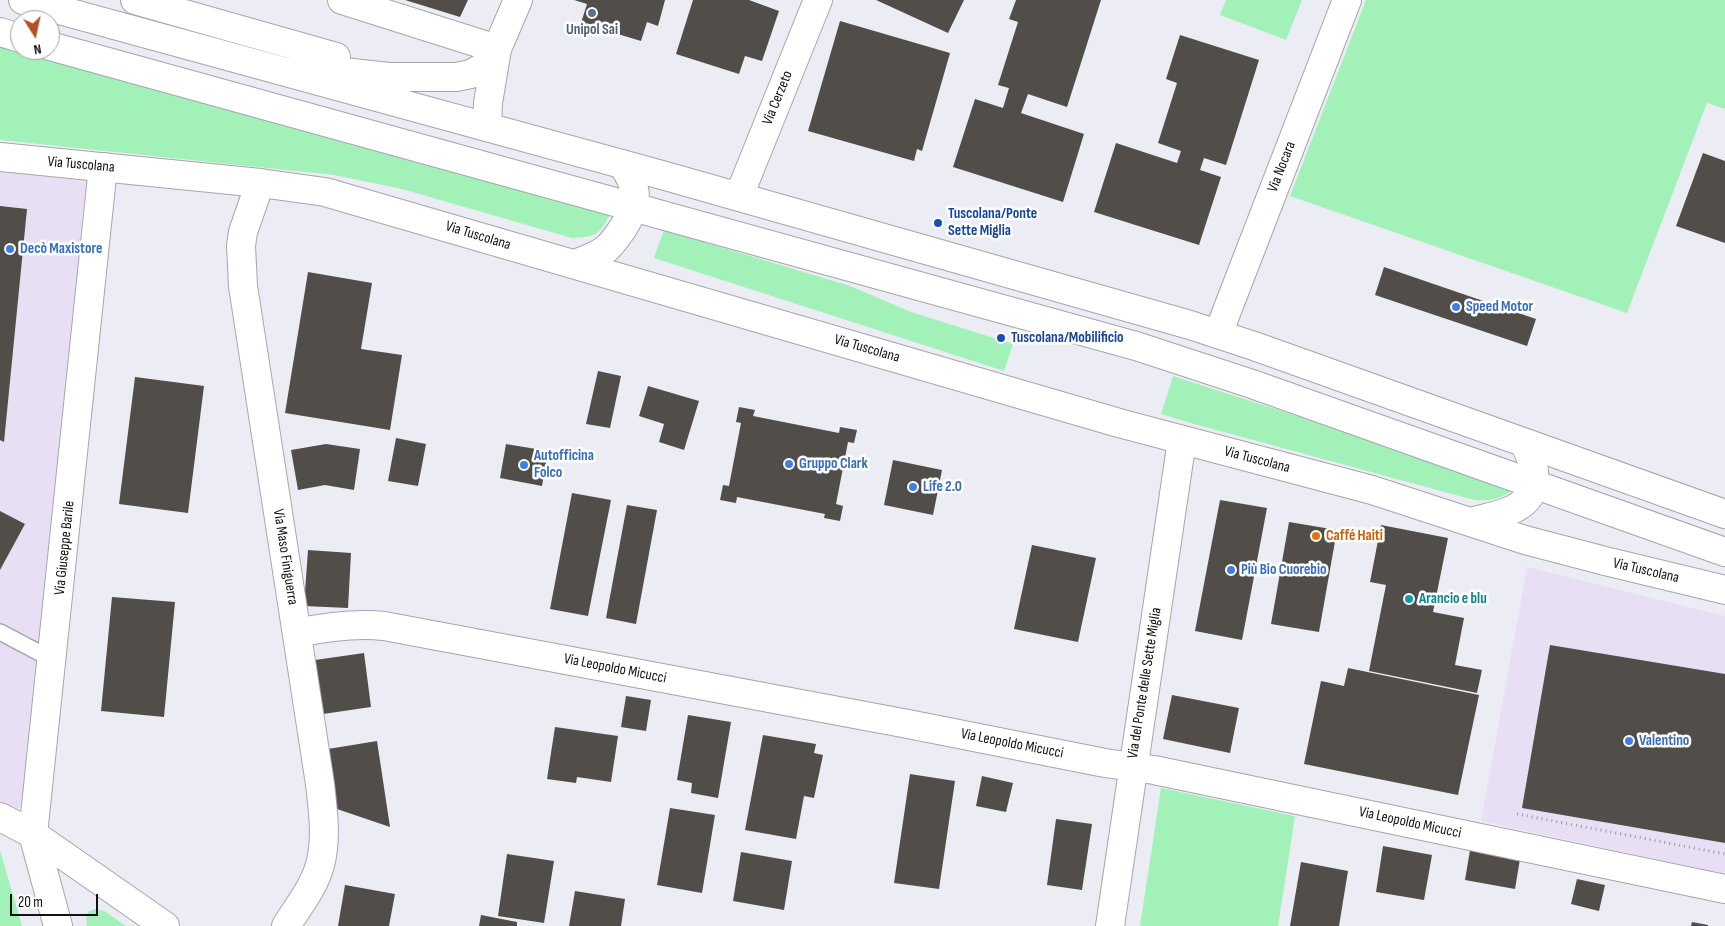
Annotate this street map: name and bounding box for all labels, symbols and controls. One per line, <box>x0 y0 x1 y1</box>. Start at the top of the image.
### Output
marker: Unipol Sai <box>586 7 598 19</box>
north arrow <box>10 10 60 60</box>
place label: Unipol Sai <box>566 21 618 39</box>
text: N <box>32 40 43 58</box>
street label: Via Cerzeto <box>759 68 797 128</box>
street label: Via Nocara <box>1264 139 1300 195</box>
street label: Via Tuscolana <box>47 153 115 177</box>
place label: Tuscolana/Ponte Sette Miglia <box>948 205 1037 240</box>
marker: Tuscolana/Ponte Sette Miglia <box>932 217 944 229</box>
street label: Via Tuscolana <box>443 218 513 254</box>
place label: Decò Maxistore <box>20 240 102 258</box>
marker: Decò Maxistore <box>4 243 16 255</box>
place label: Speed Motor <box>1466 298 1533 316</box>
marker: Speed Motor <box>1450 301 1462 313</box>
place label: Tuscolana/Mobilificio <box>1011 329 1124 347</box>
street label: Via Tuscolana <box>832 331 902 367</box>
marker: Tuscolana/Mobilificio <box>995 332 1007 344</box>
street label: Via Tuscolana <box>1222 443 1292 477</box>
place label: Autofficina Folco <box>534 447 594 482</box>
place label: Gruppo Clark <box>799 455 868 473</box>
marker: Gruppo Clark <box>783 458 795 470</box>
marker: Autofficina Folco <box>518 459 530 471</box>
place label: Life 2.0 <box>923 478 962 496</box>
marker: Life 2.0 <box>907 481 919 493</box>
street label: Via Giuseppe Barile <box>51 500 79 596</box>
street label: Via Maso Finiguerra <box>269 508 301 606</box>
place label: Caffé Haiti <box>1326 527 1383 545</box>
marker: Caffé Haiti <box>1310 530 1322 542</box>
street label: Via Tuscolana <box>1611 555 1681 587</box>
place label: Più Bio Cuorebio <box>1241 561 1326 579</box>
marker: Più Bio Cuorebio <box>1225 564 1237 576</box>
place label: Arancio e blu <box>1419 590 1487 608</box>
marker: Arancio e blu <box>1403 593 1415 605</box>
street label: Via del Ponte delle Sette Miglia <box>1124 606 1166 760</box>
street label: Via Leopoldo Micucci <box>562 650 668 688</box>
street label: Via Leopoldo Micucci <box>959 725 1065 763</box>
place label: Valentino <box>1639 732 1689 750</box>
marker: Valentino <box>1623 735 1635 747</box>
street label: Via Leopoldo Micucci <box>1357 803 1463 843</box>
scale bar <box>12 884 100 916</box>
text: 20 m <box>18 893 43 912</box>

